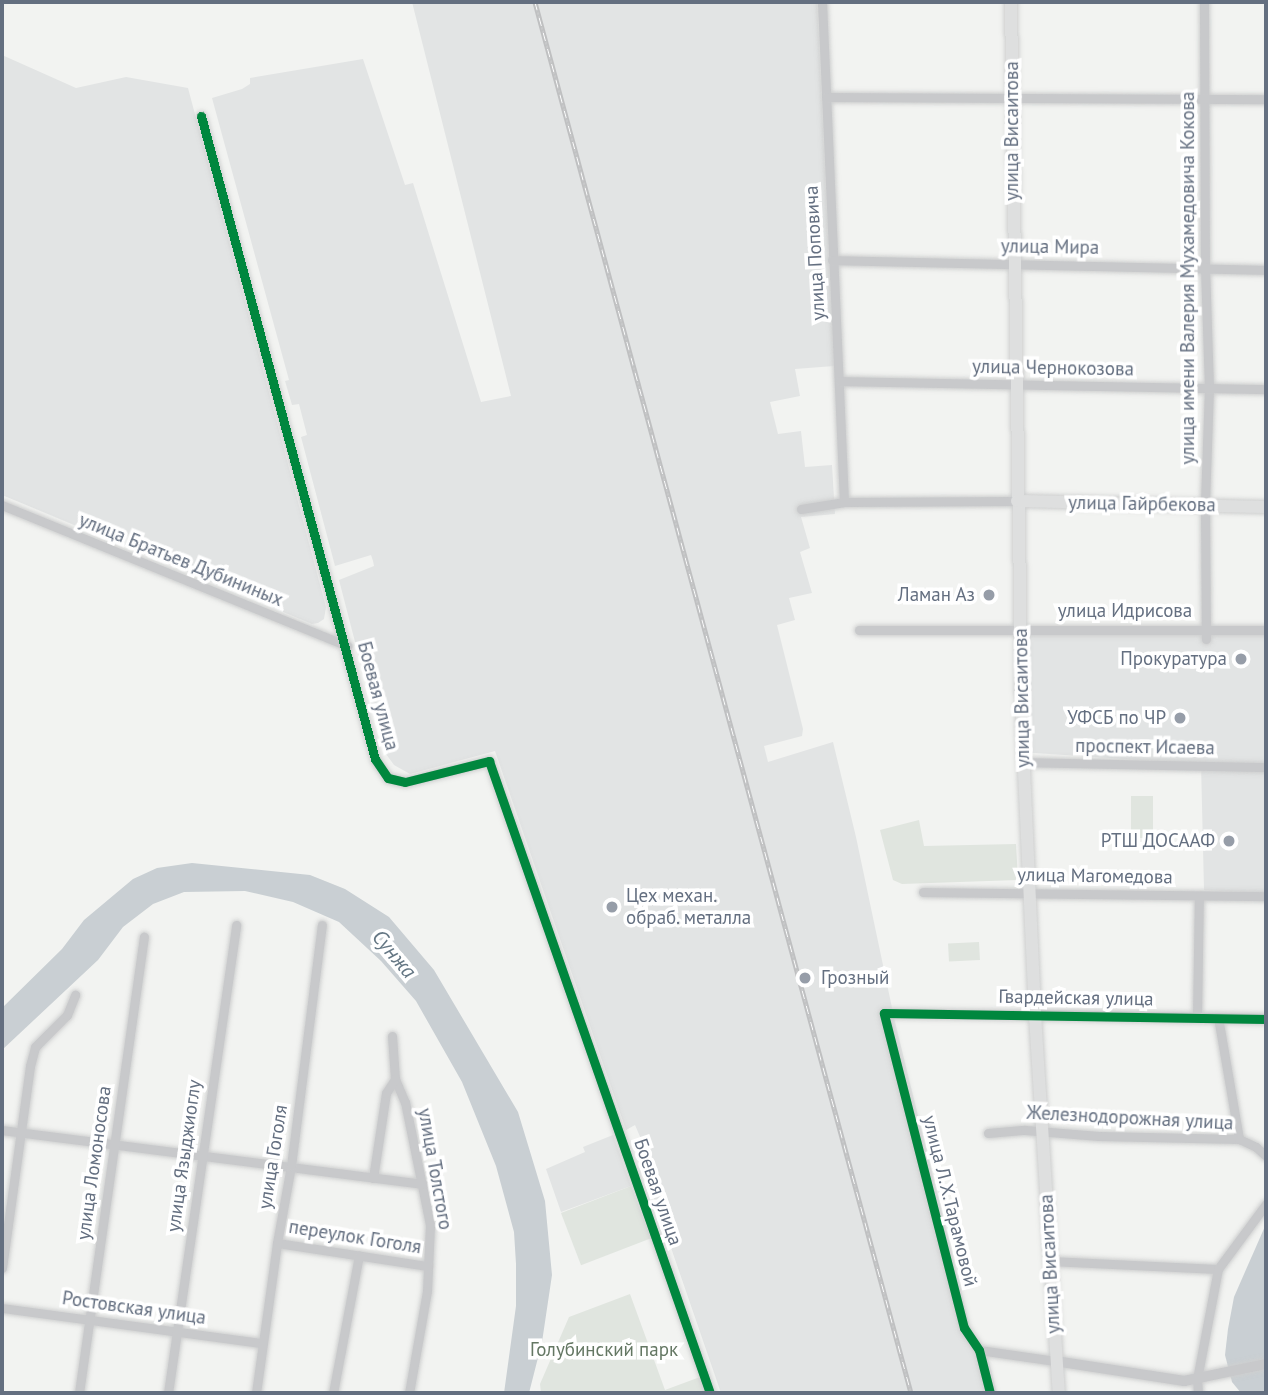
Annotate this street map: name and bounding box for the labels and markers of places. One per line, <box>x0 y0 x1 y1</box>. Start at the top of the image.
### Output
place label: Ламан Аз <box>897 584 975 606</box>
marker: Ламан Аз <box>981 587 997 603</box>
place label: Прокуратура <box>1120 648 1227 670</box>
marker: Прокуратура <box>1233 651 1249 667</box>
place label: УФСБ по ЧР <box>1067 707 1166 729</box>
marker: УФСБ по ЧР <box>1172 710 1188 726</box>
place label: РТШ ДОСААФ <box>1100 830 1215 852</box>
marker: РТШ ДОСААФ <box>1221 833 1237 849</box>
place label: Цех механ. обраб. металла <box>626 885 753 929</box>
marker: Цех механ. обраб. металла <box>604 899 620 915</box>
place label: Грозный <box>821 967 889 989</box>
marker: Грозный <box>795 968 815 988</box>

